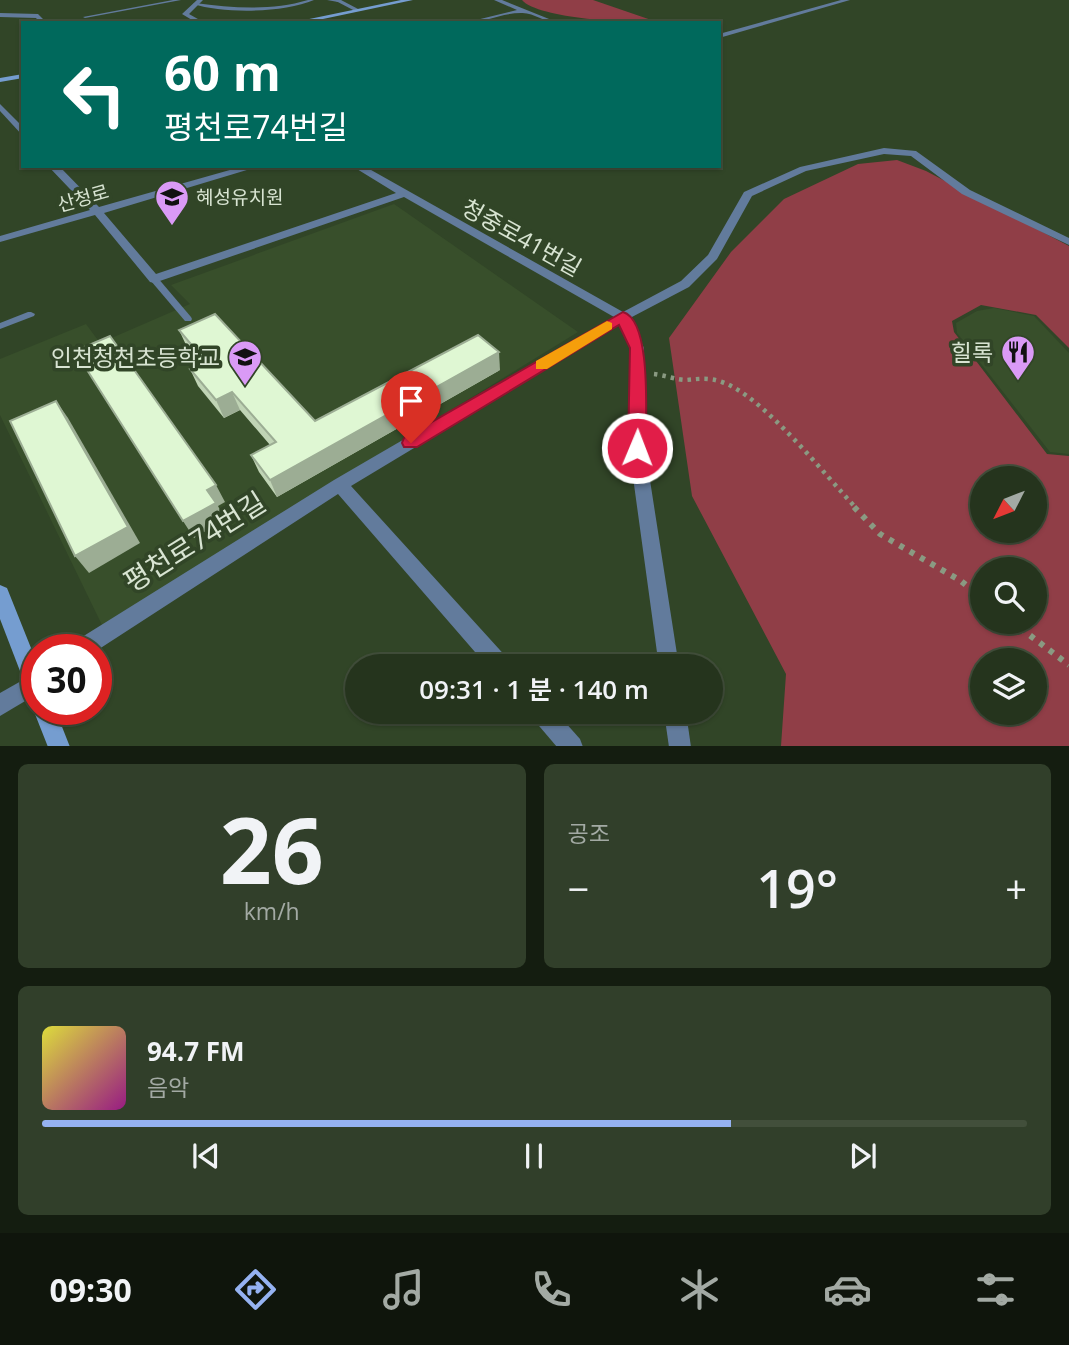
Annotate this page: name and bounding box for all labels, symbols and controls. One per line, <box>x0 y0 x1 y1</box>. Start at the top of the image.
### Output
text: 60 m <box>164 39 281 105</box>
icon: left <box>49 49 140 140</box>
text: 평천로74번길 <box>164 105 348 148</box>
street label: 산청로 <box>54 178 112 218</box>
school or university icon: 혜성유치원 <box>153 178 191 227</box>
place label: 혜성유치원 <box>196 184 283 210</box>
street label: 청중로41번길 <box>456 191 588 283</box>
restaurant icon: 힐록 <box>999 333 1037 382</box>
place label: 힐록 <box>951 336 993 368</box>
school or university icon: 인천청천초등학교 <box>226 338 264 387</box>
place label: 인천청천초등학교 <box>51 341 220 373</box>
pin <box>381 371 441 443</box>
icon: arrive <box>392 382 430 420</box>
position arrow <box>600 411 674 485</box>
north arrow <box>970 466 1046 542</box>
map controls <box>970 466 1047 725</box>
street label: 평천로74번길 <box>116 482 272 600</box>
button: search <box>970 557 1047 634</box>
speed limit sign: 30 <box>21 634 112 725</box>
button: layers <box>970 648 1047 725</box>
text: 09:31 · 1 분 · 140 m <box>419 671 649 707</box>
text: 26 <box>220 787 324 911</box>
text: 공조 <box>568 817 610 849</box>
text: 19° <box>756 852 838 923</box>
text: − <box>568 862 589 914</box>
text: + <box>1005 862 1027 914</box>
text: km/h <box>244 895 300 927</box>
text: 94.7 FM <box>147 1033 245 1069</box>
text: 음악 <box>147 1071 189 1103</box>
icon: previous <box>187 1137 225 1175</box>
icon: pause <box>515 1137 553 1175</box>
icon: next <box>844 1137 882 1175</box>
icon: directions <box>231 1265 280 1314</box>
icon: music <box>379 1265 428 1314</box>
icon: phone <box>527 1265 576 1314</box>
icon: climate <box>675 1265 724 1314</box>
icon: car <box>823 1265 872 1314</box>
icon: filters <box>971 1265 1020 1314</box>
text: 09:30 <box>49 1268 132 1311</box>

